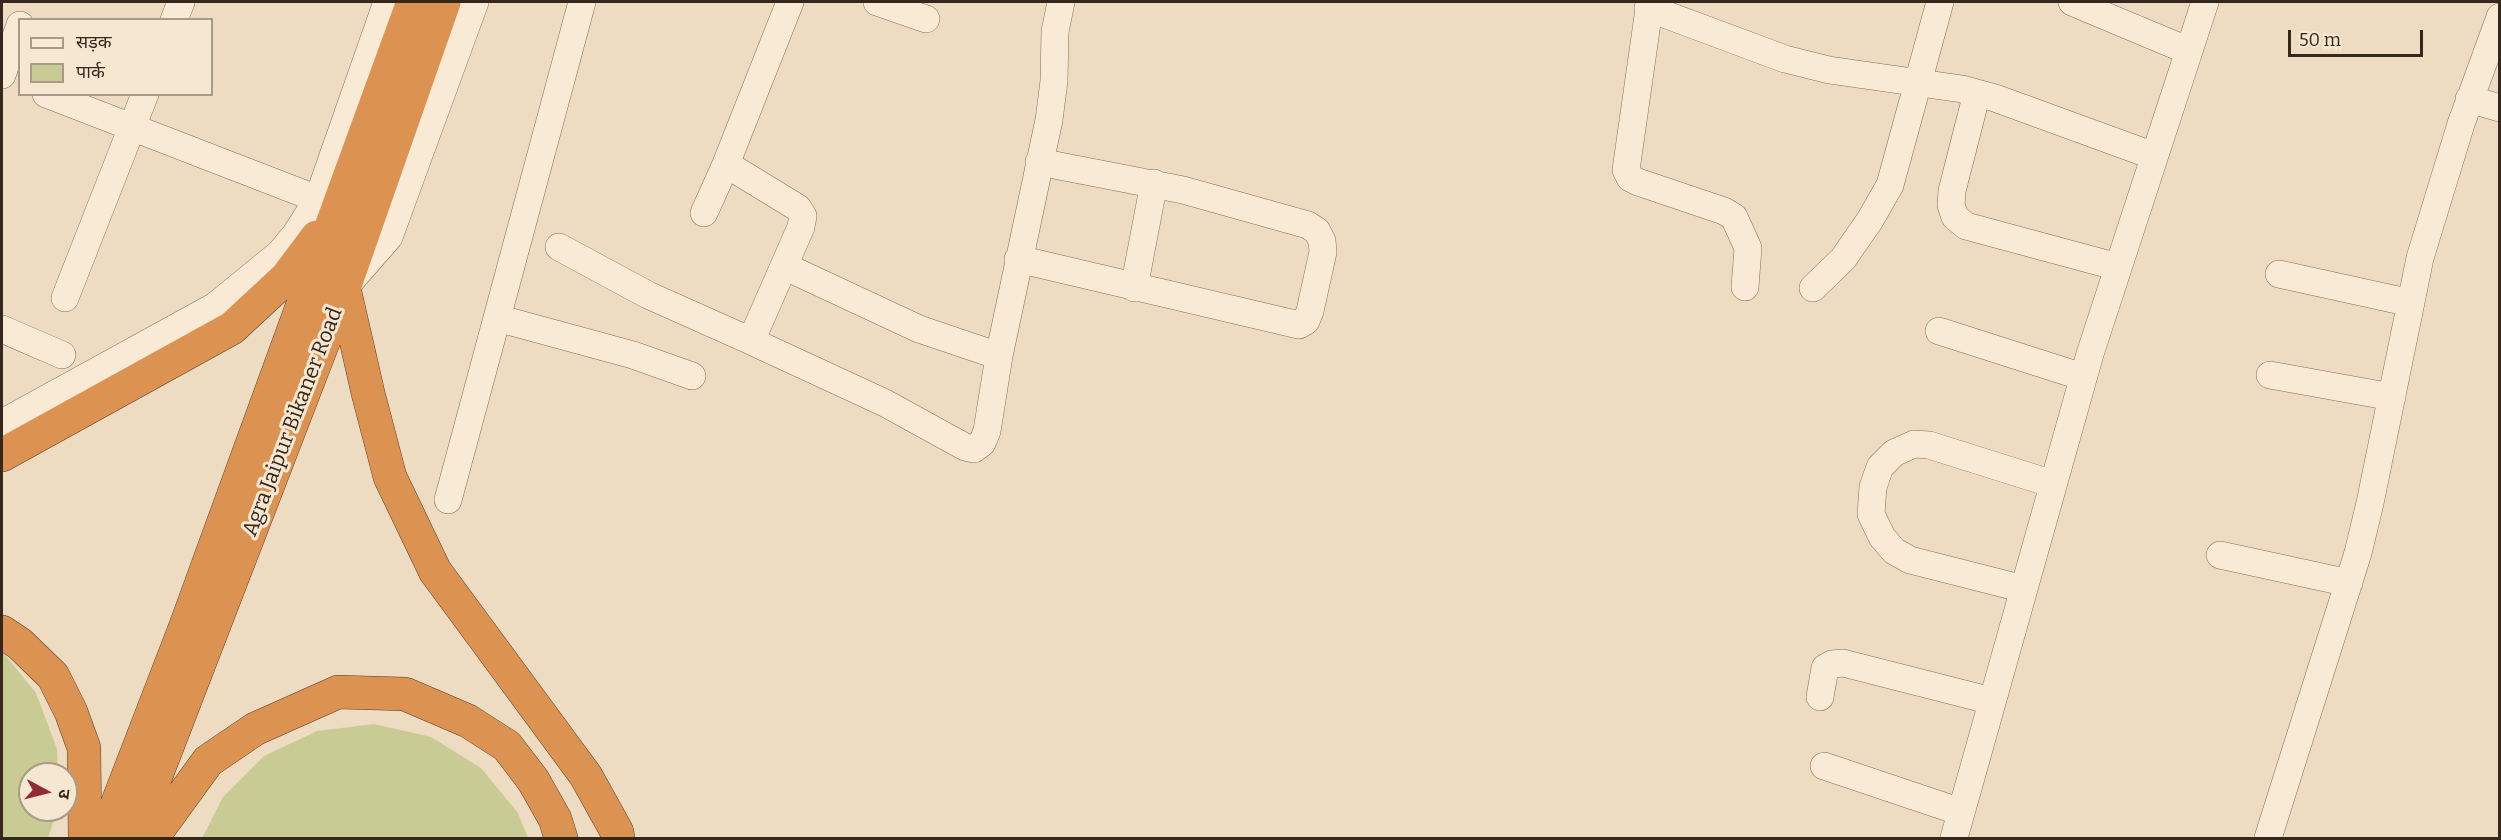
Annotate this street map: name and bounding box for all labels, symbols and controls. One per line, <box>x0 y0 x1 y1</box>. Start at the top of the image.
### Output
legend <box>18 18 213 96</box>
scale bar <box>2291 18 2426 56</box>
text: 50 m <box>2299 29 2341 51</box>
text: सड़क <box>76 31 112 53</box>
text: पार्क <box>76 61 105 83</box>
street label: Agra Jaipur Bikaner Road <box>238 304 348 540</box>
north arrow <box>18 762 78 822</box>
text: उ <box>54 788 74 800</box>

